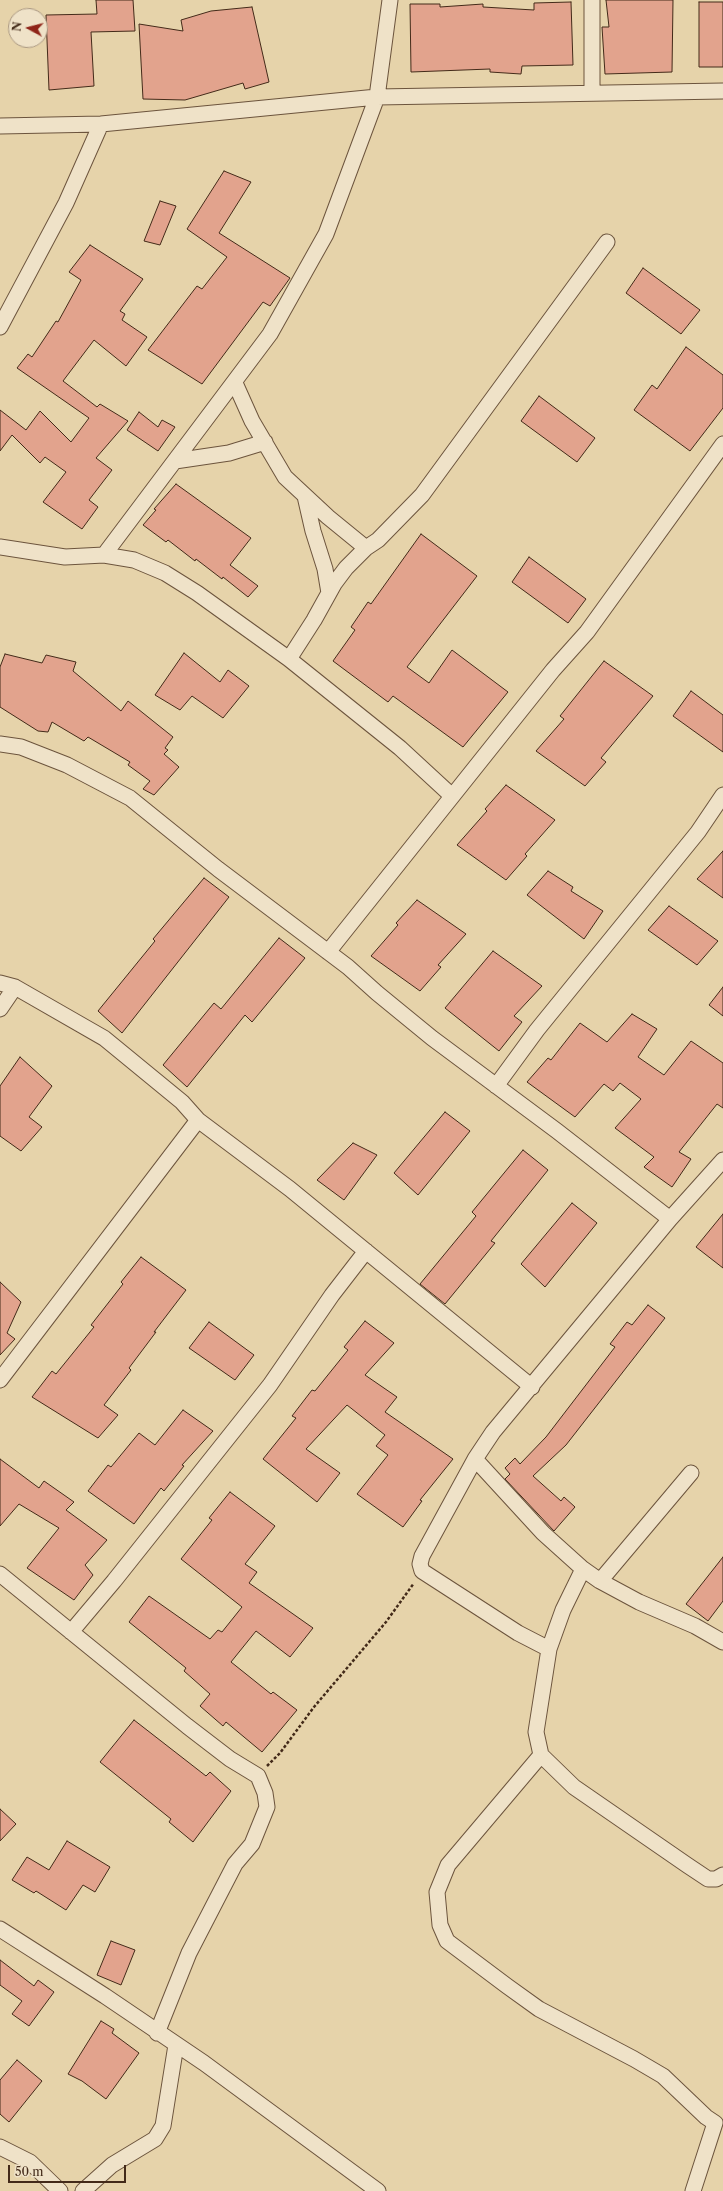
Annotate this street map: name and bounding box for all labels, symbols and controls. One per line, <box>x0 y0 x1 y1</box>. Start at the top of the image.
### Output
north arrow <box>8 8 48 48</box>
text: N <box>10 21 25 32</box>
scale bar <box>10 2157 128 2183</box>
text: 50 m <box>15 2164 44 2179</box>

